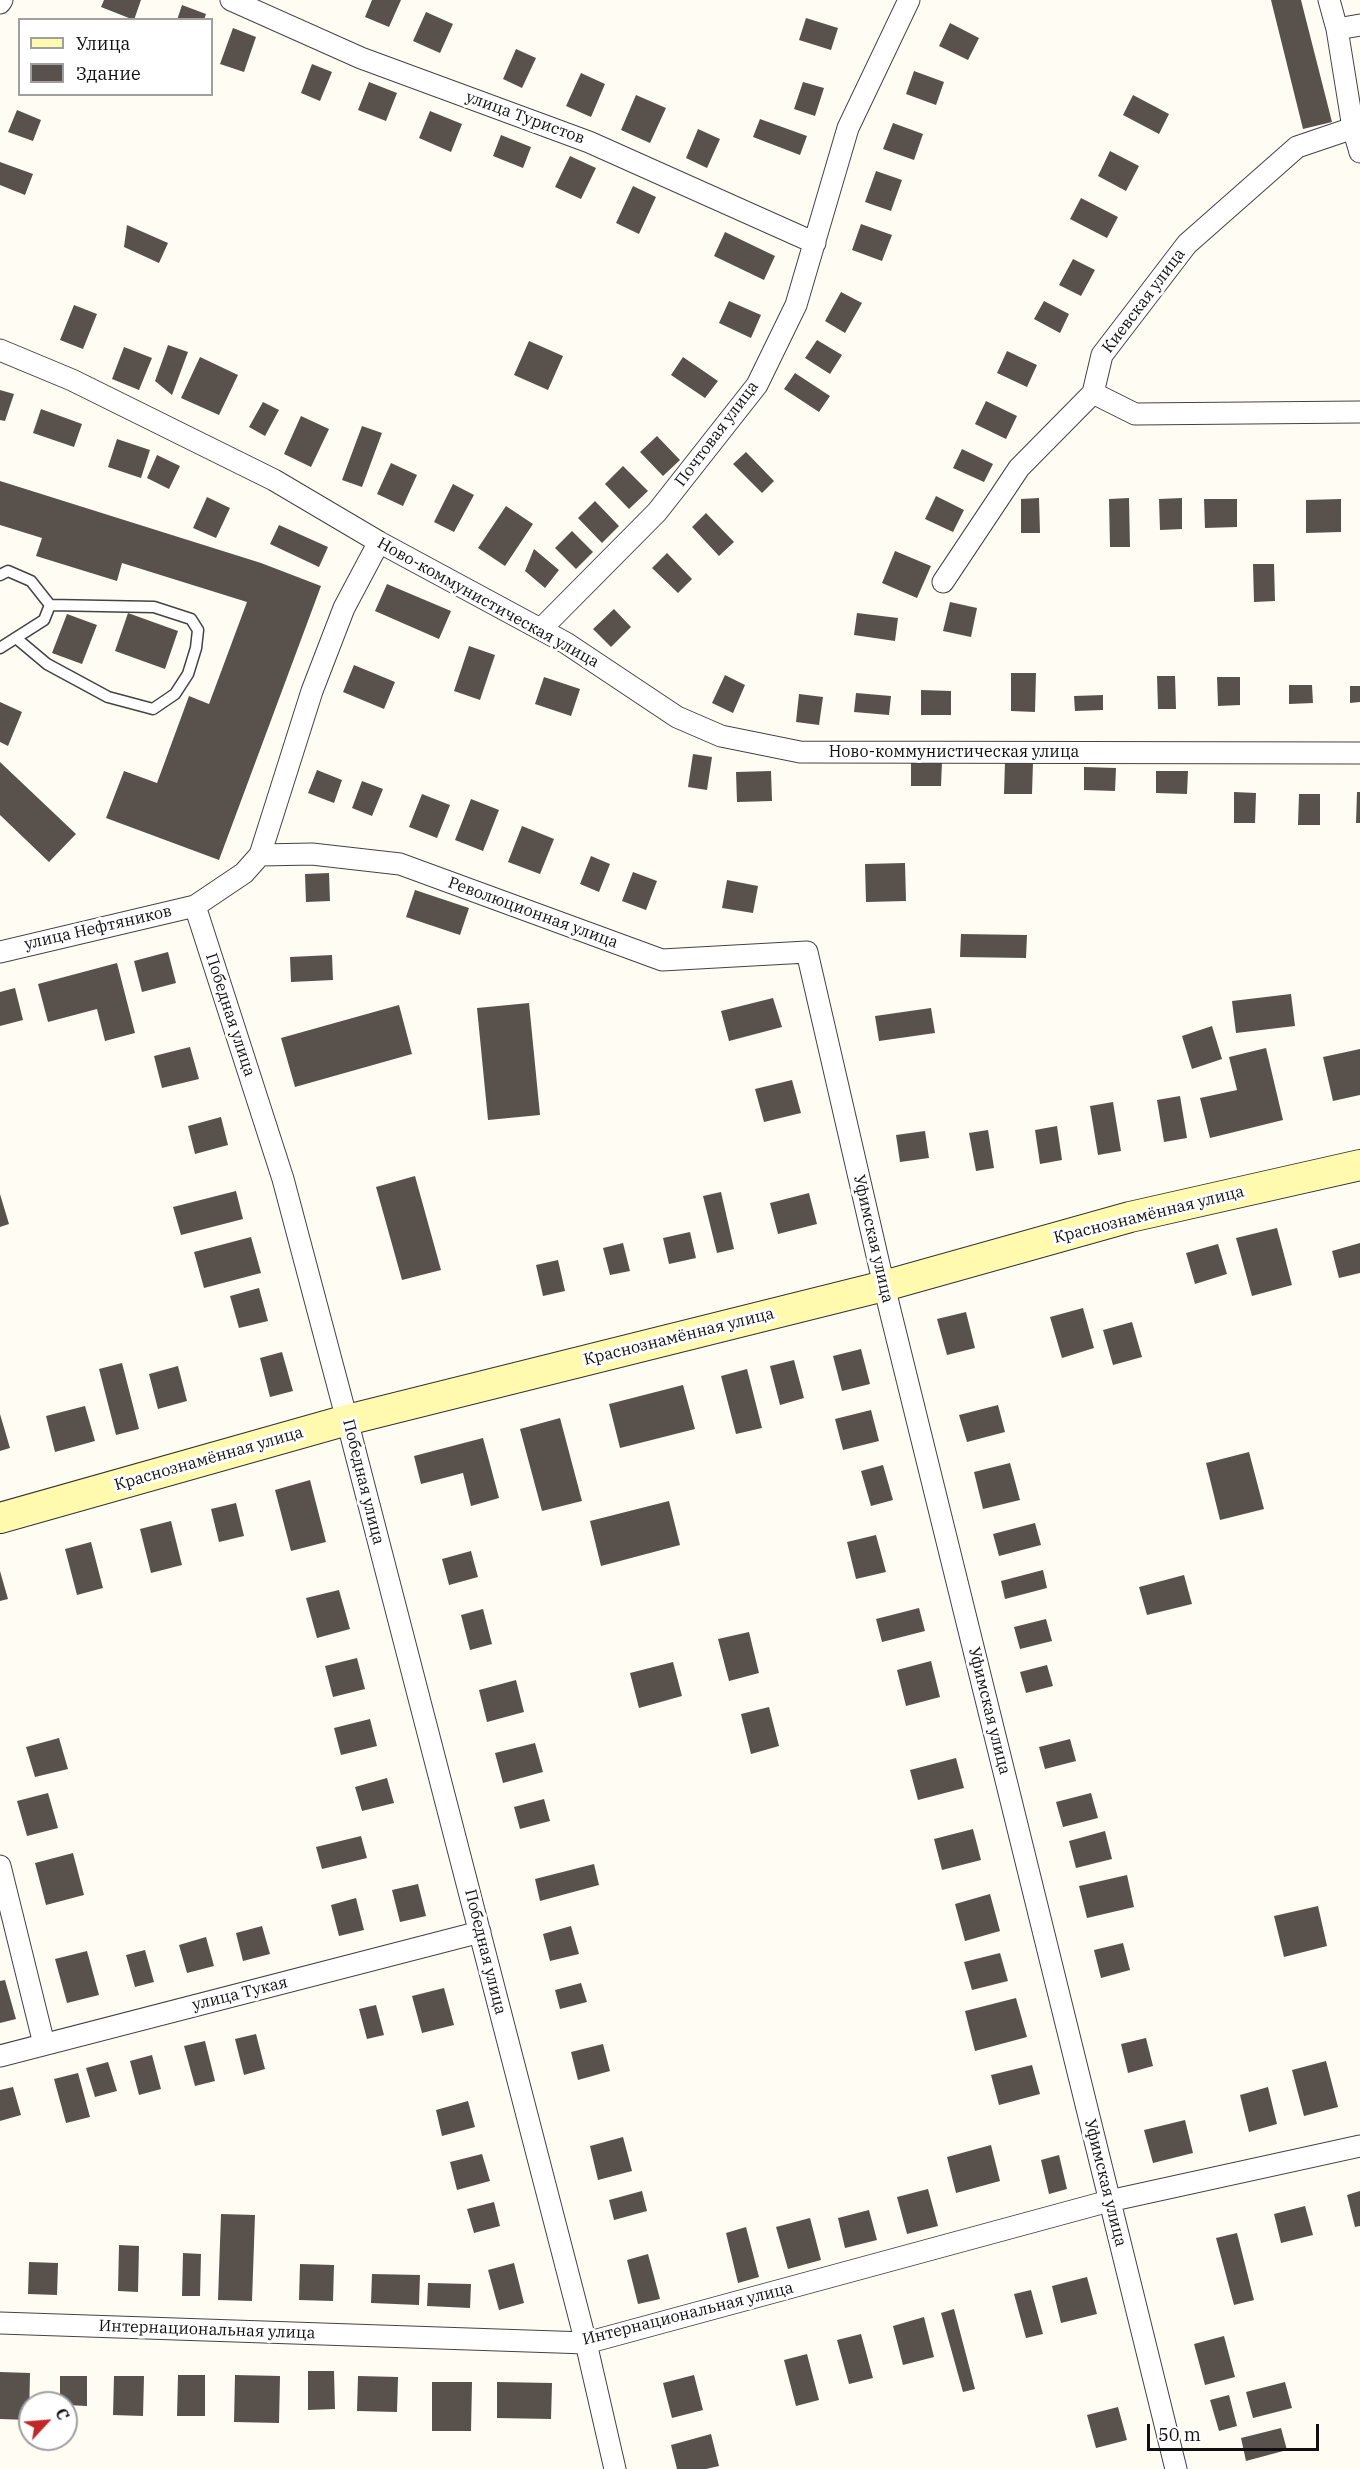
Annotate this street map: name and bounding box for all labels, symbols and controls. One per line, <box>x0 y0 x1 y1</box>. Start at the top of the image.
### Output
legend <box>18 18 213 96</box>
text: Улица <box>76 32 130 55</box>
text: Здание <box>76 62 141 85</box>
street label: улица Туристов <box>463 88 587 148</box>
street label: Киевская улица <box>1099 245 1189 357</box>
street label: Почтовая улица <box>671 378 763 490</box>
street label: Ново-коммунистическая улица <box>374 534 602 672</box>
street label: Ново-коммунистическая улица <box>829 742 1079 762</box>
street label: Революционная улица <box>445 873 621 953</box>
street label: улица Нефтяников <box>22 902 174 954</box>
street label: Победная улица <box>201 951 259 1079</box>
street label: Уфимская улица <box>849 1173 897 1305</box>
street label: Краснознамённая улица <box>1052 1182 1246 1248</box>
street label: Краснознамённая улица <box>582 1304 776 1370</box>
street label: Победная улица <box>338 1417 388 1547</box>
street label: Краснознамённая улица <box>112 1423 306 1495</box>
street label: Уфимская улица <box>964 1645 1014 1777</box>
street label: Победная улица <box>460 1887 510 2017</box>
street label: улица Тукая <box>190 1973 290 2015</box>
street label: Уфимская улица <box>1080 2117 1130 2249</box>
street label: Интернациональная улица <box>580 2278 796 2350</box>
street label: Интернациональная улица <box>98 2317 316 2343</box>
north arrow <box>18 2391 78 2451</box>
text: С <box>51 2405 74 2423</box>
scale bar <box>1150 2412 1322 2450</box>
text: 50 m <box>1158 2423 1201 2446</box>

